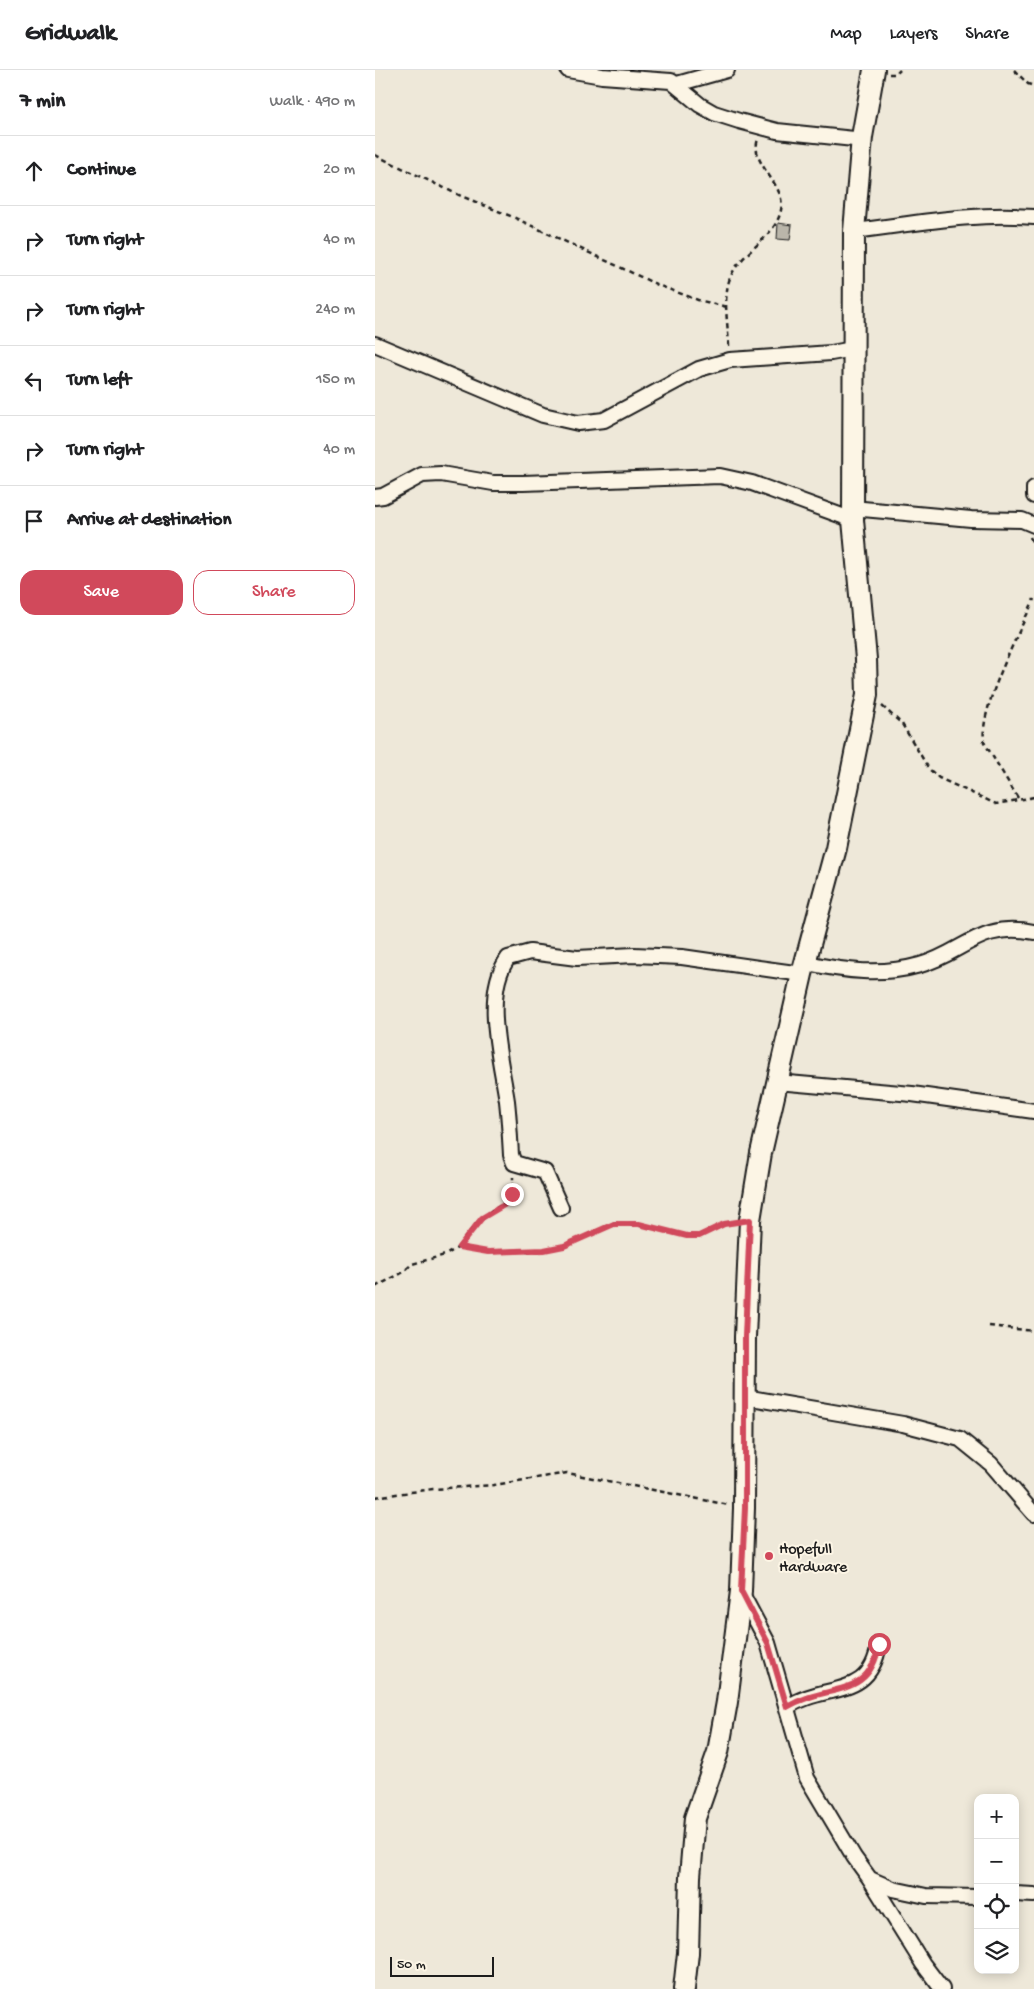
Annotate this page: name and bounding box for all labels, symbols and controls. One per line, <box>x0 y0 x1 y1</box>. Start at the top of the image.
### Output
text: Gridwalk <box>25 20 116 49</box>
text: Map <box>830 24 862 45</box>
text: Layers <box>890 24 937 45</box>
text: Share <box>965 24 1009 45</box>
text: 7 min <box>20 90 65 115</box>
text: Walk · 490 m <box>269 93 355 112</box>
icon: ahead <box>20 157 48 185</box>
text: Continue <box>67 159 136 182</box>
text: 20 m <box>323 161 355 180</box>
icon: right <box>20 227 48 255</box>
text: Turn right <box>67 229 143 252</box>
text: 40 m <box>323 231 355 250</box>
icon: right <box>20 297 48 325</box>
text: Turn right <box>67 299 143 322</box>
text: 240 m <box>315 301 355 320</box>
icon: left <box>20 367 48 395</box>
text: Turn left <box>67 369 131 392</box>
text: 150 m <box>316 371 355 390</box>
icon: right <box>20 437 48 465</box>
text: Turn right <box>67 439 143 462</box>
text: 40 m <box>323 441 355 460</box>
icon: arrive <box>20 507 48 535</box>
text: Arrive at destination <box>67 509 231 532</box>
button: Save <box>20 570 183 615</box>
button: Share <box>193 570 355 615</box>
route end <box>501 1183 524 1206</box>
place label: Hopefull Hardware <box>779 1541 848 1578</box>
marker: Hopefull Hardware <box>763 1550 775 1562</box>
route start <box>868 1633 891 1656</box>
map controls <box>974 1794 1019 1974</box>
button: + <box>974 1794 1019 1839</box>
button: − <box>974 1839 1019 1884</box>
button: locate <box>974 1884 1019 1929</box>
button: layers <box>974 1929 1019 1974</box>
scale bar <box>390 1954 494 1977</box>
text: 50 m <box>397 1957 426 1974</box>

